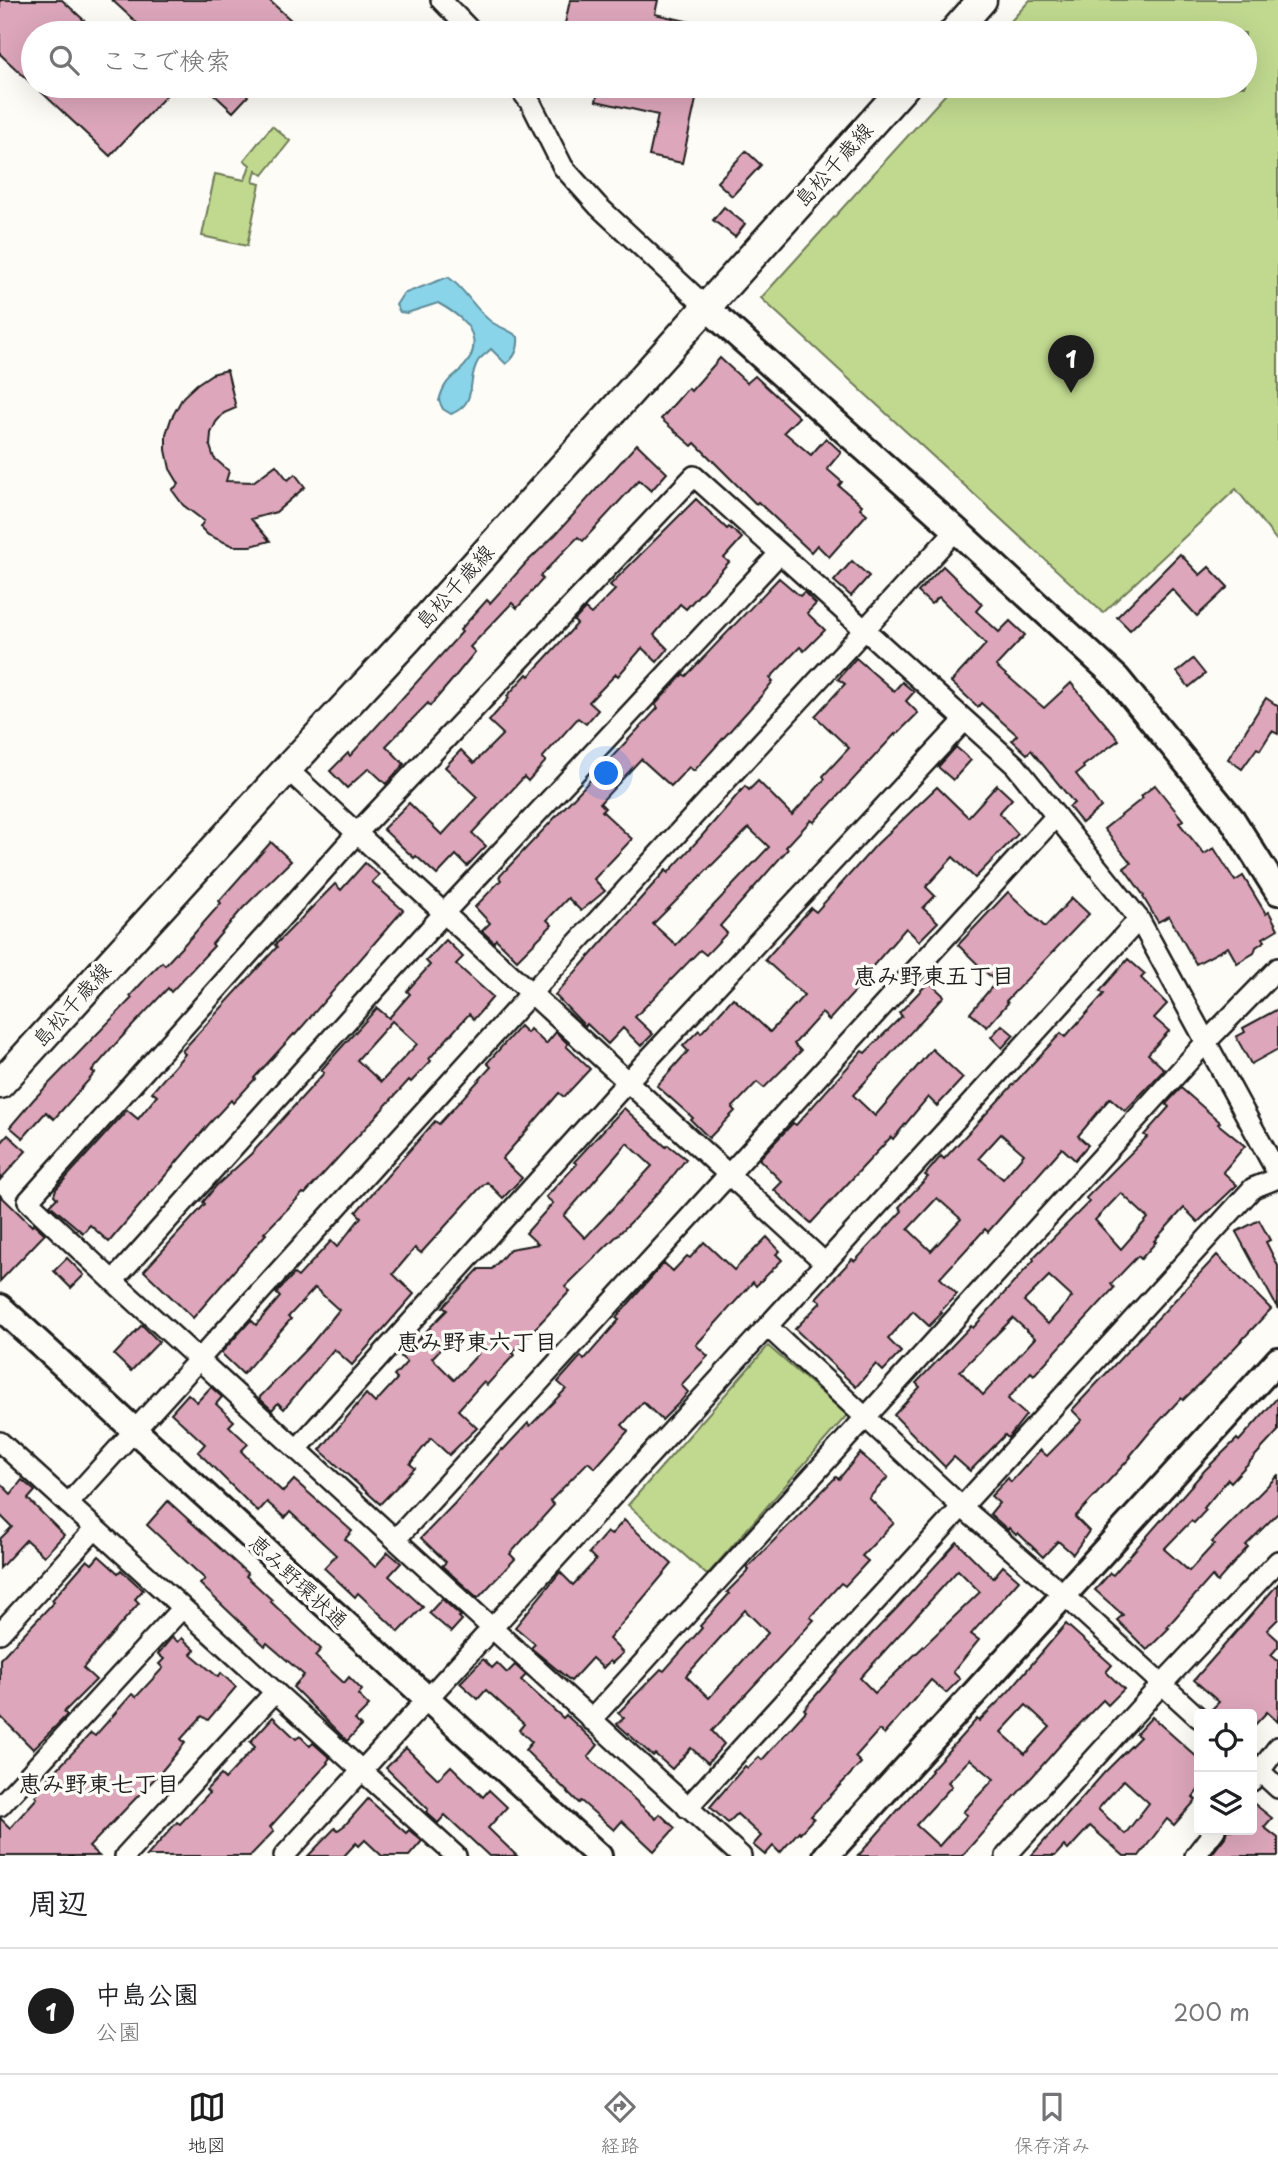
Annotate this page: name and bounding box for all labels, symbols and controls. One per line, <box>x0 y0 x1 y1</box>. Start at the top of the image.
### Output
search box <box>21 21 1257 98</box>
text: ここで検索 <box>101 40 231 79</box>
icon: search <box>45 41 83 79</box>
street label: 島松千歳線 <box>785 114 880 213</box>
pin: 1 <box>1048 335 1094 393</box>
street label: 島松千歳線 <box>406 536 501 635</box>
your location <box>589 756 623 790</box>
street label: 島松千歳線 <box>23 954 118 1053</box>
district label: 恵み野東五丁目 <box>854 957 1015 992</box>
district label: 恵み野東六丁目 <box>397 1323 558 1358</box>
street label: 恵み野環状通 <box>242 1526 356 1635</box>
map controls <box>1194 1709 1257 1835</box>
button: locate <box>1194 1709 1257 1772</box>
district label: 恵み野東七丁目 <box>19 1765 180 1800</box>
button: layers <box>1194 1772 1257 1835</box>
text: 周辺 <box>28 1879 88 1924</box>
text: 中島公園 <box>95 1974 199 2013</box>
text: 1 <box>46 1994 57 2029</box>
text: 200 m <box>1173 1994 1250 2029</box>
text: 公園 <box>95 2013 141 2048</box>
tab: 地図 <box>188 2088 226 2158</box>
tab: 経路 <box>601 2088 639 2158</box>
tab: 保存済み <box>1014 2088 1090 2158</box>

